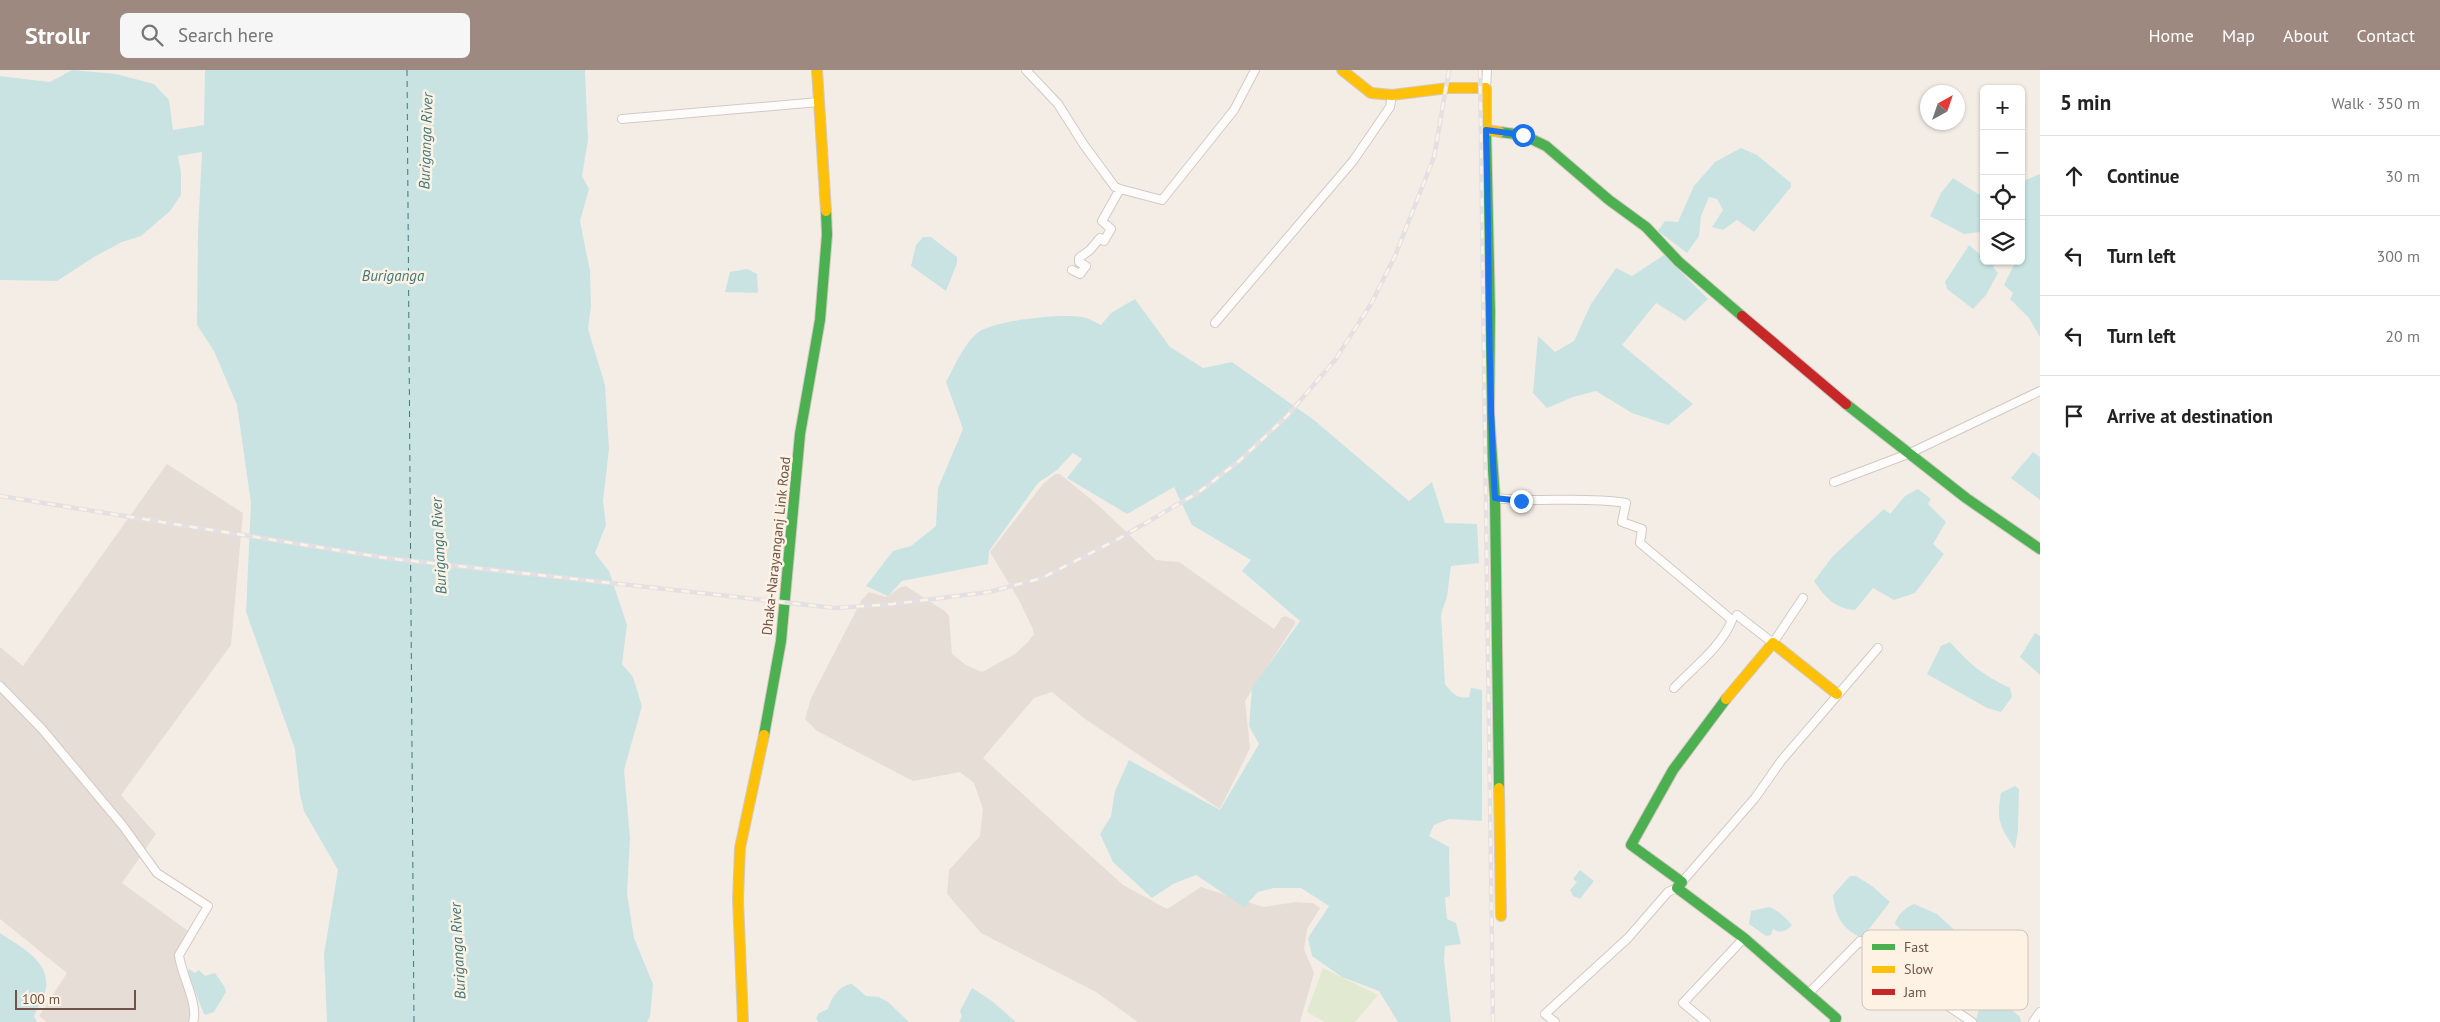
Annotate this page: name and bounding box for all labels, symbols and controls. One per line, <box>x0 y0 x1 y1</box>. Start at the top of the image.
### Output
search box <box>120 13 470 58</box>
text: Strollr <box>25 20 90 51</box>
icon: search <box>138 21 166 49</box>
text: Search here <box>178 23 274 47</box>
text: Home <box>2148 24 2194 47</box>
text: Map <box>2222 24 2255 47</box>
text: About <box>2283 24 2329 47</box>
text: Contact <box>2357 24 2415 47</box>
north arrow <box>1920 85 1965 130</box>
map controls <box>1980 85 2025 265</box>
button: + <box>1980 85 2025 130</box>
text: 5 min <box>2060 89 2111 116</box>
water label: Buriganga River <box>414 91 437 190</box>
text: Walk · 350 m <box>2331 93 2420 113</box>
route start <box>1512 124 1535 147</box>
button: − <box>1980 130 2025 175</box>
icon: ahead <box>2060 162 2088 190</box>
text: Continue <box>2107 164 2179 188</box>
text: 30 m <box>2385 166 2420 186</box>
button: locate <box>1980 175 2025 220</box>
button: layers <box>1980 220 2025 265</box>
icon: left <box>2060 242 2088 270</box>
text: Turn left <box>2107 244 2176 268</box>
text: 300 m <box>2377 246 2420 266</box>
water label: Buriganga <box>362 266 425 285</box>
icon: left <box>2060 322 2088 350</box>
text: Turn left <box>2107 324 2176 348</box>
text: 20 m <box>2385 326 2420 346</box>
icon: arrive <box>2060 402 2088 430</box>
text: Arrive at destination <box>2107 404 2273 428</box>
street label: Dhaka-Narayanganj Link Road <box>758 456 794 636</box>
route end <box>1510 490 1533 513</box>
water label: Buriganga River <box>426 496 451 595</box>
water label: Buriganga River <box>445 901 470 1000</box>
legend <box>1862 930 2028 1010</box>
text: Fast <box>1904 938 1929 956</box>
text: Slow <box>1904 960 1934 978</box>
text: Jam <box>1903 983 1926 1001</box>
scale bar <box>15 987 136 1010</box>
text: 100 m <box>22 990 60 1008</box>

